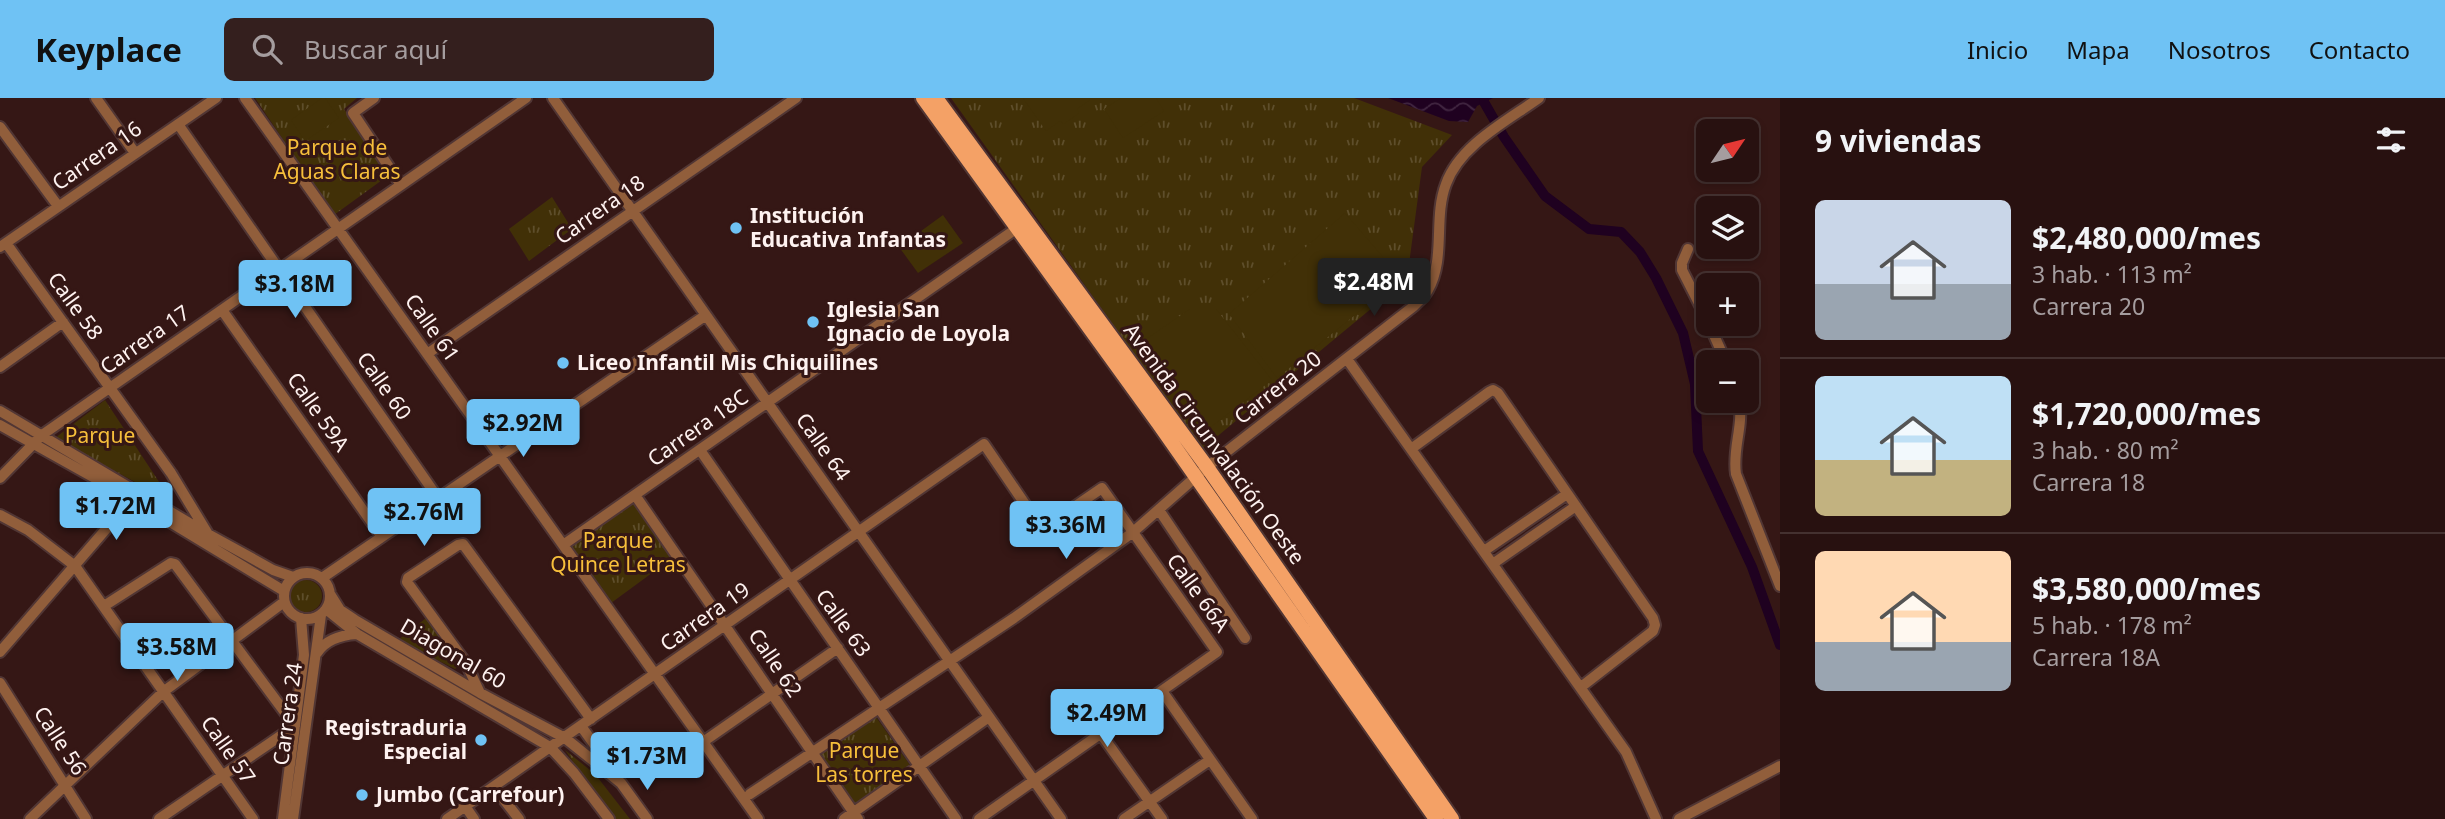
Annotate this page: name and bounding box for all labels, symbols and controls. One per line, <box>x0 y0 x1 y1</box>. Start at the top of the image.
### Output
search box <box>224 18 714 81</box>
text: Keyplace <box>35 27 182 72</box>
icon: search <box>248 30 286 68</box>
text: Buscar aquí <box>304 31 447 67</box>
text: Inicio <box>1967 33 2028 66</box>
text: Mapa <box>2066 33 2130 66</box>
text: Nosotros <box>2168 33 2271 66</box>
text: Contacto <box>2309 33 2410 66</box>
street label: Carrera 16 <box>46 114 147 196</box>
north arrow <box>1696 119 1759 182</box>
map controls <box>1696 119 1759 413</box>
text: 9 viviendas <box>1815 120 1982 161</box>
icon: filters <box>2372 121 2410 159</box>
park label: Parque de Aguas Claras <box>273 133 401 185</box>
street label: Carrera 18 <box>549 168 650 250</box>
button: layers <box>1696 196 1759 259</box>
place label: Institución Educativa Infantas <box>750 201 946 253</box>
text: $2,480,000/mes <box>2032 217 2261 258</box>
marker: Institución Educativa Infantas <box>728 220 744 236</box>
icon: home <box>1871 228 1955 312</box>
pin: $2.48M <box>1317 258 1431 318</box>
text: 3 hab. · 113 m² <box>2032 258 2192 290</box>
pin: $3.18M <box>238 260 352 320</box>
text: $2.48M <box>1334 265 1414 297</box>
street label: Calle 58 <box>42 266 110 345</box>
text: $3.18M <box>255 267 335 299</box>
button: + <box>1696 273 1759 336</box>
street label: Calle 61 <box>399 288 466 367</box>
text: Carrera 20 <box>2032 290 2145 322</box>
place label: Iglesia San Ignacio de Loyola <box>827 295 1010 347</box>
street label: Carrera 17 <box>94 298 195 380</box>
marker: Iglesia San Ignacio de Loyola <box>805 314 821 330</box>
street label: Avenida Circunvalación Oeste <box>1118 317 1312 570</box>
street label: Carrera 20 <box>1228 344 1327 430</box>
street label: Calle 60 <box>351 346 418 425</box>
place label: Liceo Infantil Mis Chiquilines <box>577 348 878 376</box>
button: − <box>1696 350 1759 413</box>
marker: Liceo Infantil Mis Chiquilines <box>555 355 571 371</box>
street label: Calle 59A <box>281 366 357 457</box>
street label: Carrera 18C <box>642 382 753 472</box>
text: $1,720,000/mes <box>2032 393 2261 434</box>
pin: $2.92M <box>466 400 580 459</box>
icon: home <box>1871 404 1955 488</box>
text: $2.92M <box>483 406 563 438</box>
street label: Calle 64 <box>790 407 857 486</box>
park label: Parque <box>65 421 135 449</box>
text: 3 hab. · 80 m² <box>2032 434 2179 466</box>
text: Carrera 18 <box>2032 466 2145 498</box>
pin: $1.72M <box>59 482 173 542</box>
text: $1.72M <box>76 489 156 521</box>
pin: $2.76M <box>367 489 481 548</box>
text: $2.76M <box>384 495 464 527</box>
pin: $3.36M <box>1009 502 1123 561</box>
text: $3.36M <box>1026 508 1106 540</box>
park label: Parque Quince Letras <box>550 526 686 578</box>
street label: Calle 66A <box>1161 548 1237 638</box>
text: $3,580,000/mes <box>2032 568 2261 609</box>
street label: Carrera 19 <box>654 575 755 657</box>
icon: home <box>1871 579 1955 663</box>
street label: Calle 63 <box>810 583 878 662</box>
text: 5 hab. · 178 m² <box>2032 609 2192 641</box>
street label: Diagonal 60 <box>395 612 512 695</box>
street label: Calle 62 <box>743 623 809 702</box>
pin: $3.58M <box>120 624 234 683</box>
text: $3.58M <box>137 630 217 662</box>
text: Carrera 18A <box>2032 641 2160 673</box>
street label: Carrera 24 <box>266 661 308 767</box>
pin: $2.49M <box>1050 690 1164 749</box>
text: $2.49M <box>1067 696 1147 728</box>
street label: Calle 56 <box>28 700 94 780</box>
street label: Calle 57 <box>195 710 262 789</box>
place label: Registraduria Especial <box>325 713 467 765</box>
marker: Registraduria Especial <box>473 732 489 748</box>
pin: $1.73M <box>590 732 704 792</box>
park label: Parque Las torres <box>815 736 913 788</box>
text: $1.73M <box>607 739 687 771</box>
place label: Jumbo (Carrefour) <box>374 780 564 808</box>
marker: Jumbo (Carrefour) <box>354 787 370 803</box>

